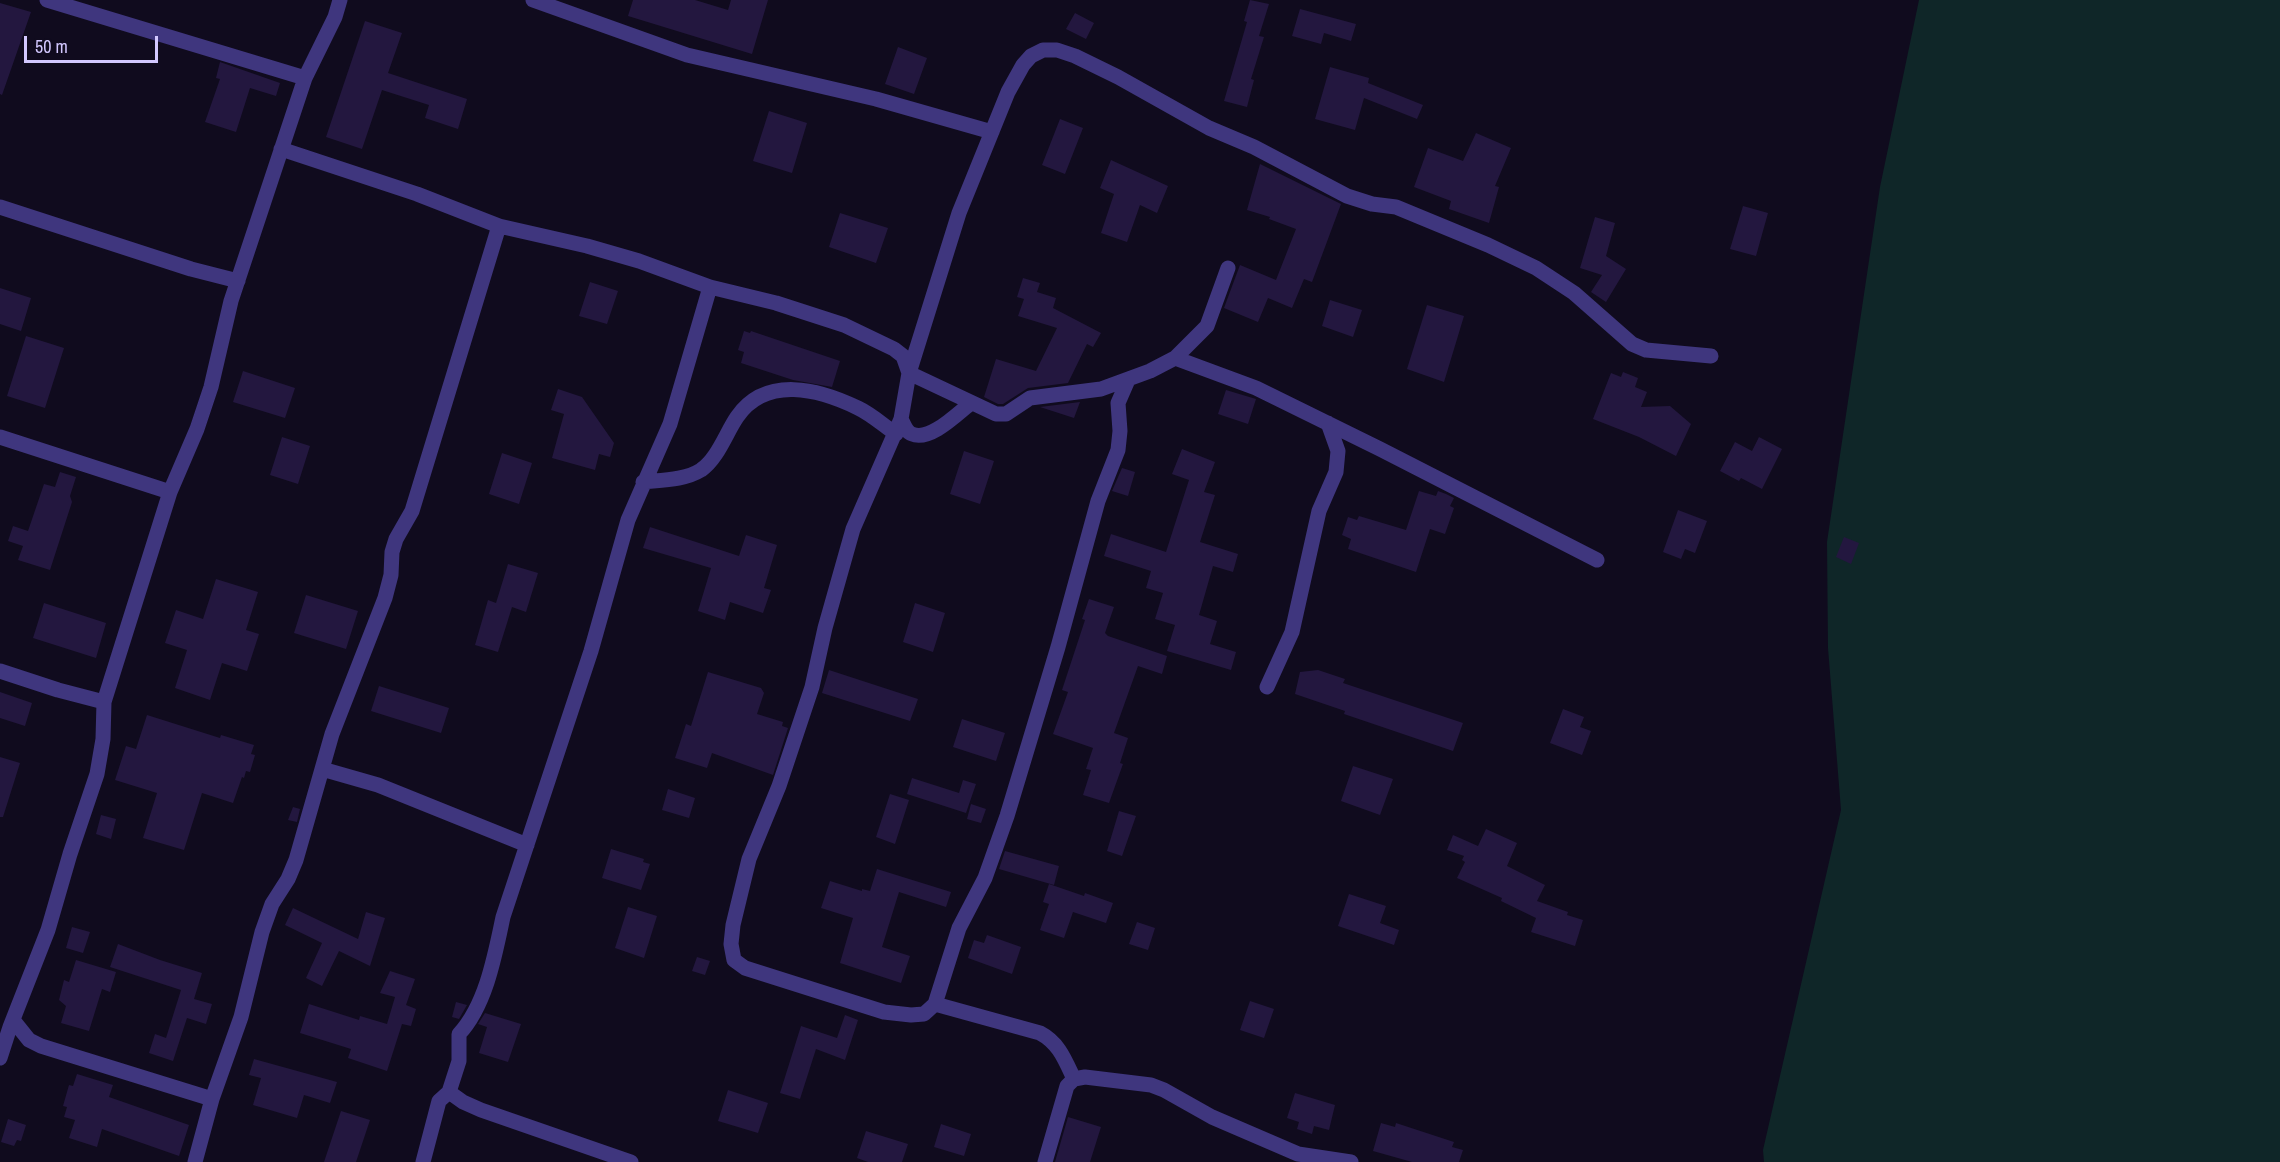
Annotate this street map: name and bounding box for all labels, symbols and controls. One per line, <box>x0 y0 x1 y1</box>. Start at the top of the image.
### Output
scale bar <box>27 24 160 62</box>
text: 50 m <box>35 34 68 59</box>

